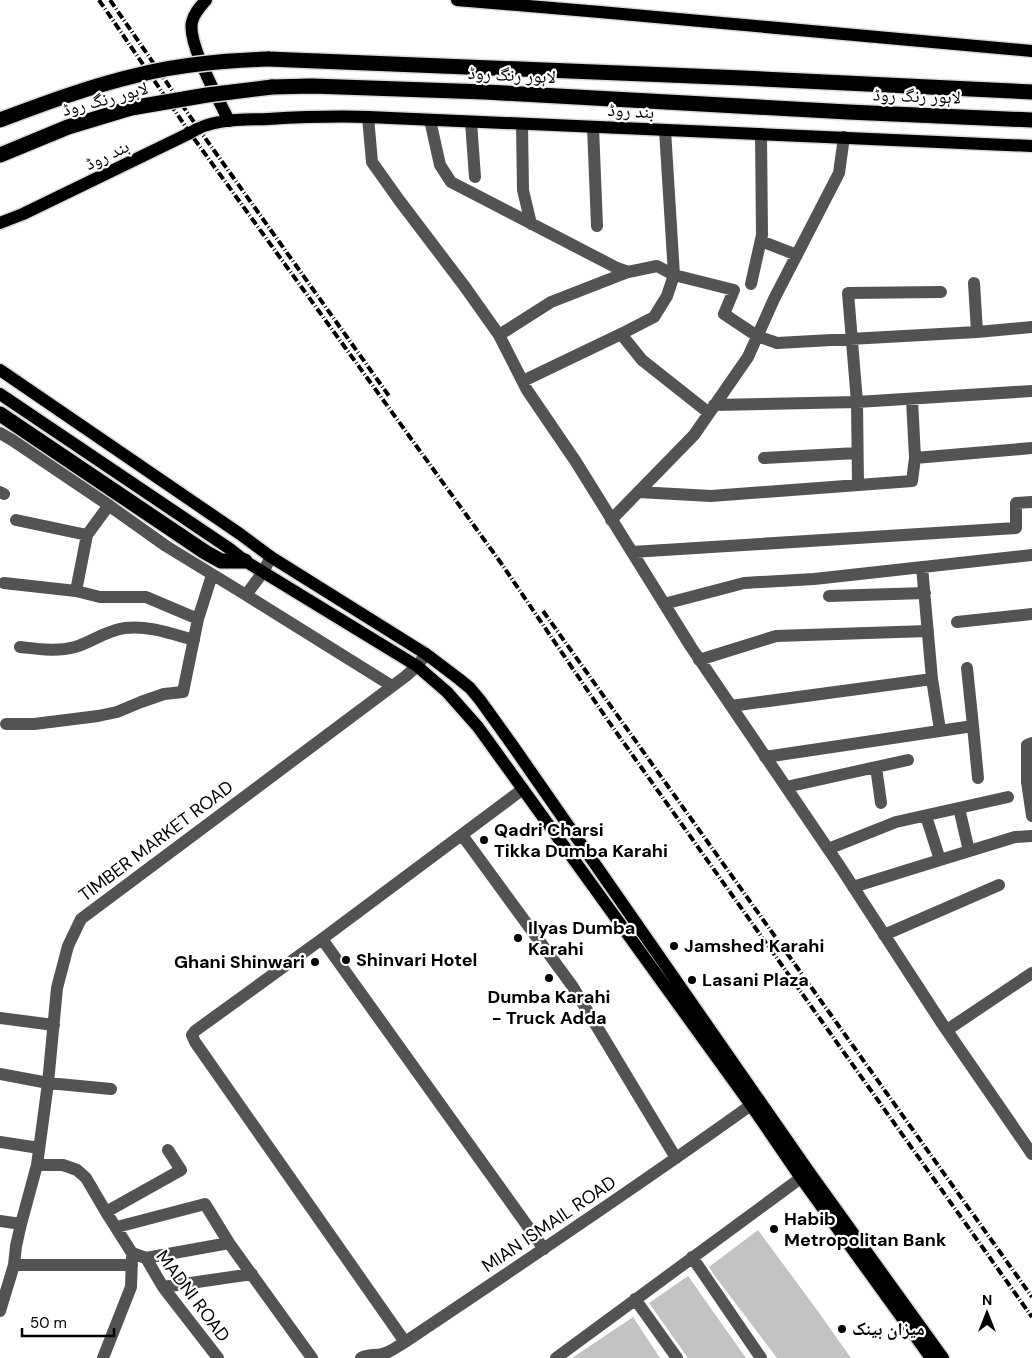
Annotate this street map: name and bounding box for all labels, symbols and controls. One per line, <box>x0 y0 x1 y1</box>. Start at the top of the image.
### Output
street label: لاہور رنگ روڈ <box>467 61 557 89</box>
street label: لاہور رنگ روڈ <box>59 76 151 122</box>
street label: لاہور رنگ روڈ <box>873 82 961 110</box>
street label: بند روڈ <box>607 98 655 124</box>
street label: بند روڈ <box>81 134 133 176</box>
street label: TIMBER MARKET ROAD <box>74 775 238 907</box>
place label: Qadri Charsi Tikka Dumba Karahi <box>494 818 668 863</box>
marker: Qadri Charsi Tikka Dumba Karahi <box>478 834 490 846</box>
place label: Ilyas Dumba Karahi <box>528 916 635 961</box>
marker: Ilyas Dumba Karahi <box>512 932 524 944</box>
place label: Jamshed Karahi <box>684 934 824 958</box>
marker: Jamshed Karahi <box>668 940 680 952</box>
place label: Shinvari Hotel <box>356 948 477 972</box>
place label: Ghani Shinwari <box>174 950 305 974</box>
marker: Shinvari Hotel <box>340 954 352 966</box>
marker: Ghani Shinwari <box>309 956 321 968</box>
place label: Lasani Plaza <box>702 968 809 992</box>
marker: Dumba Karahi - Truck Adda <box>543 972 555 984</box>
marker: Lasani Plaza <box>686 974 698 986</box>
place label: Dumba Karahi - Truck Adda <box>488 985 610 1030</box>
street label: MIAN ISMAIL ROAD <box>477 1170 621 1278</box>
place label: Habib Metropolitan Bank <box>784 1207 947 1252</box>
marker: Habib Metropolitan Bank <box>768 1223 780 1235</box>
street label: MADNI ROAD <box>151 1245 235 1347</box>
north arrow <box>962 1288 1012 1338</box>
text: N <box>982 1291 992 1309</box>
scale bar <box>22 1306 115 1338</box>
text: 50 m <box>30 1313 67 1333</box>
place label: میزان بینک <box>852 1317 925 1341</box>
marker: میزان بینک <box>836 1323 848 1335</box>

